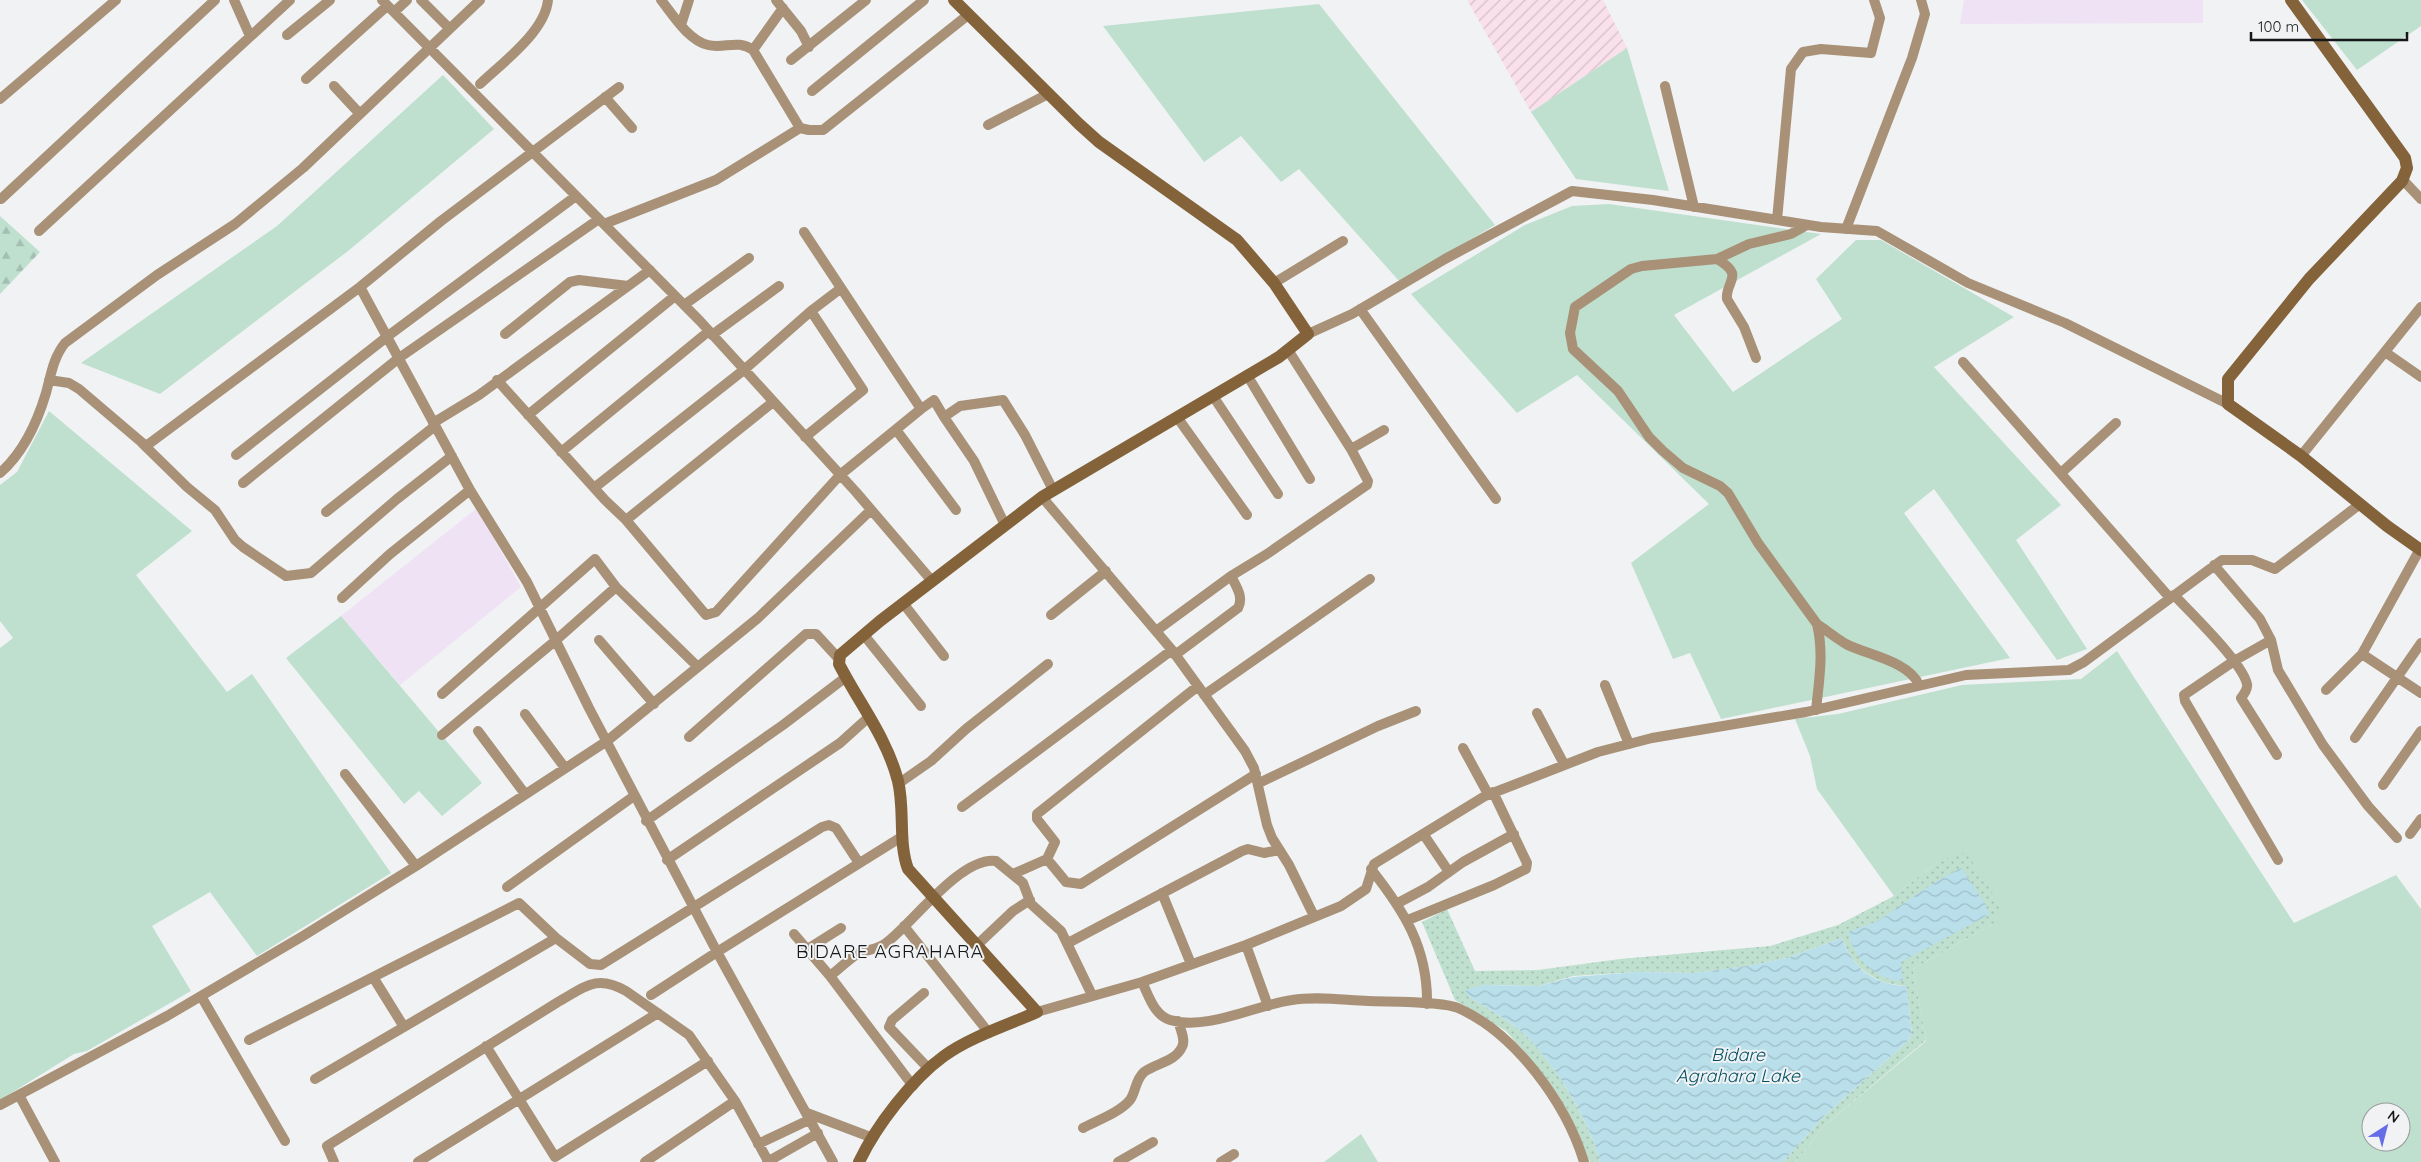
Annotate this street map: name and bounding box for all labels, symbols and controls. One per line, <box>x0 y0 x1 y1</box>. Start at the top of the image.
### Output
scale bar <box>2251 10 2407 42</box>
text: 100 m <box>2258 17 2299 36</box>
district label: BIDARE AGRAHARA <box>796 939 984 963</box>
water label: Bidare Agrahara Lake <box>1676 1043 1801 1087</box>
north arrow <box>2361 1102 2411 1152</box>
text: N <box>2384 1106 2403 1127</box>

